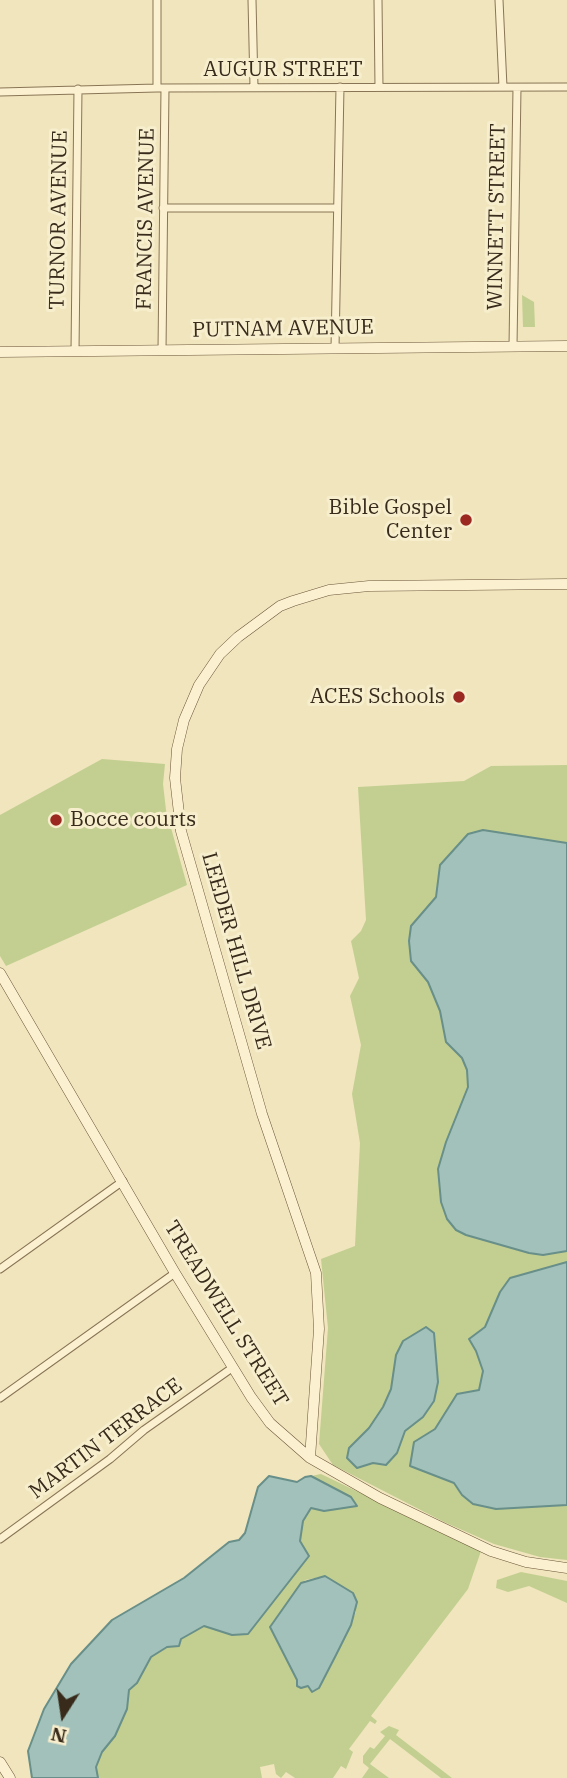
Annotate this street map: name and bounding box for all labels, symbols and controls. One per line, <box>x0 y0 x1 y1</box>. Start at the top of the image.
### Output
street label: AUGUR STREET <box>203 57 363 83</box>
street label: WINNETT STREET <box>483 123 511 311</box>
street label: FRANCIS AVENUE <box>132 128 160 310</box>
street label: TURNOR AVENUE <box>45 130 73 310</box>
street label: PUTNAM AVENUE <box>192 315 374 343</box>
place label: Bible Gospel Center <box>328 495 452 545</box>
marker: Bible Gospel Center <box>458 512 474 528</box>
place label: ACES Schools <box>310 684 445 710</box>
marker: ACES Schools <box>451 689 467 705</box>
place label: Bocce courts <box>70 807 196 833</box>
marker: Bocce courts <box>48 812 64 828</box>
street label: LEEDER HILL DRIVE <box>196 850 276 1052</box>
street label: TREADWELL STREET <box>159 1216 293 1412</box>
street label: MARTIN TERRACE <box>25 1373 187 1505</box>
north arrow <box>28 1680 98 1750</box>
text: N <box>49 1722 68 1749</box>

